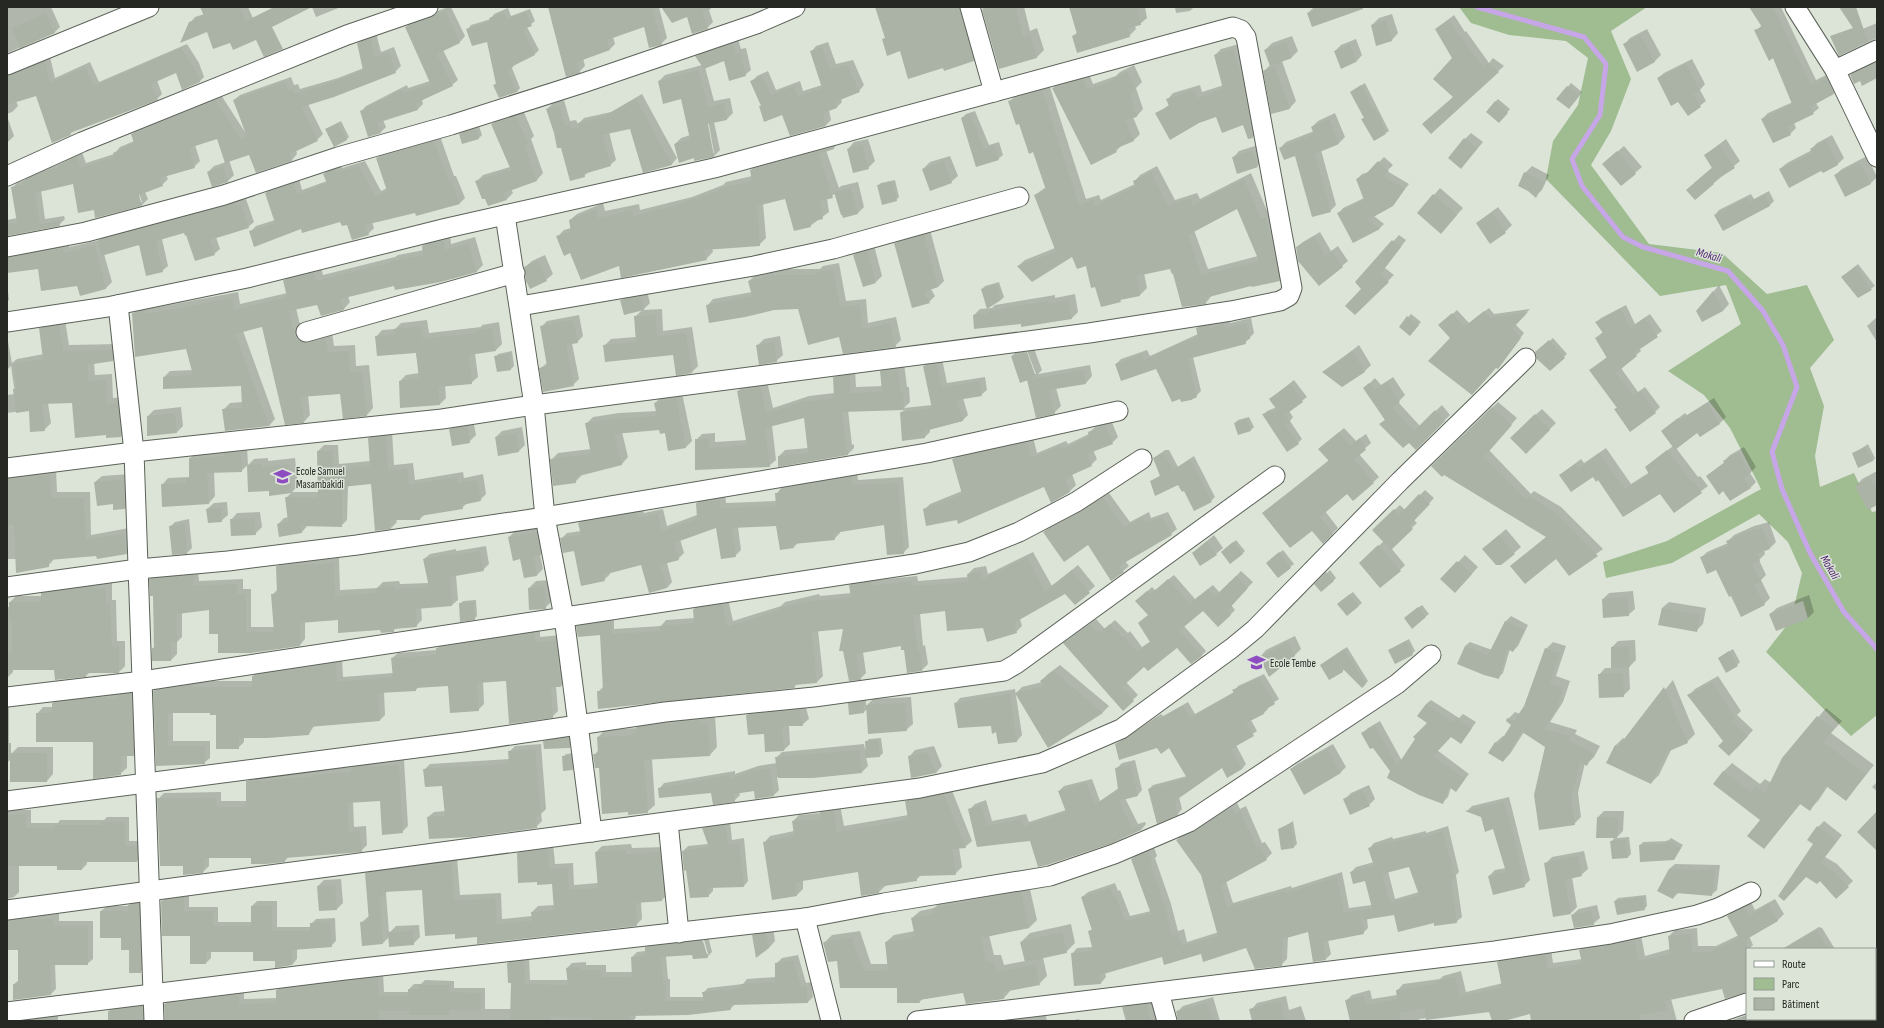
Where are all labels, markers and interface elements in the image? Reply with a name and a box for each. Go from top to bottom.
water label: Mokali [1694,245,1724,266]
place label: Ecole Samuel Masambakidi [296,465,345,491]
school or university icon: Ecole Samuel Masambakidi [273,467,293,487]
water label: Mokali [1817,552,1843,583]
school or university icon: Ecole Tembe [1247,653,1267,673]
place label: Ecole Tembe [1270,657,1316,670]
legend [1746,948,1876,1020]
text: Route [1782,957,1806,972]
text: Parc [1782,977,1800,992]
text: Bâtiment [1782,997,1820,1012]

